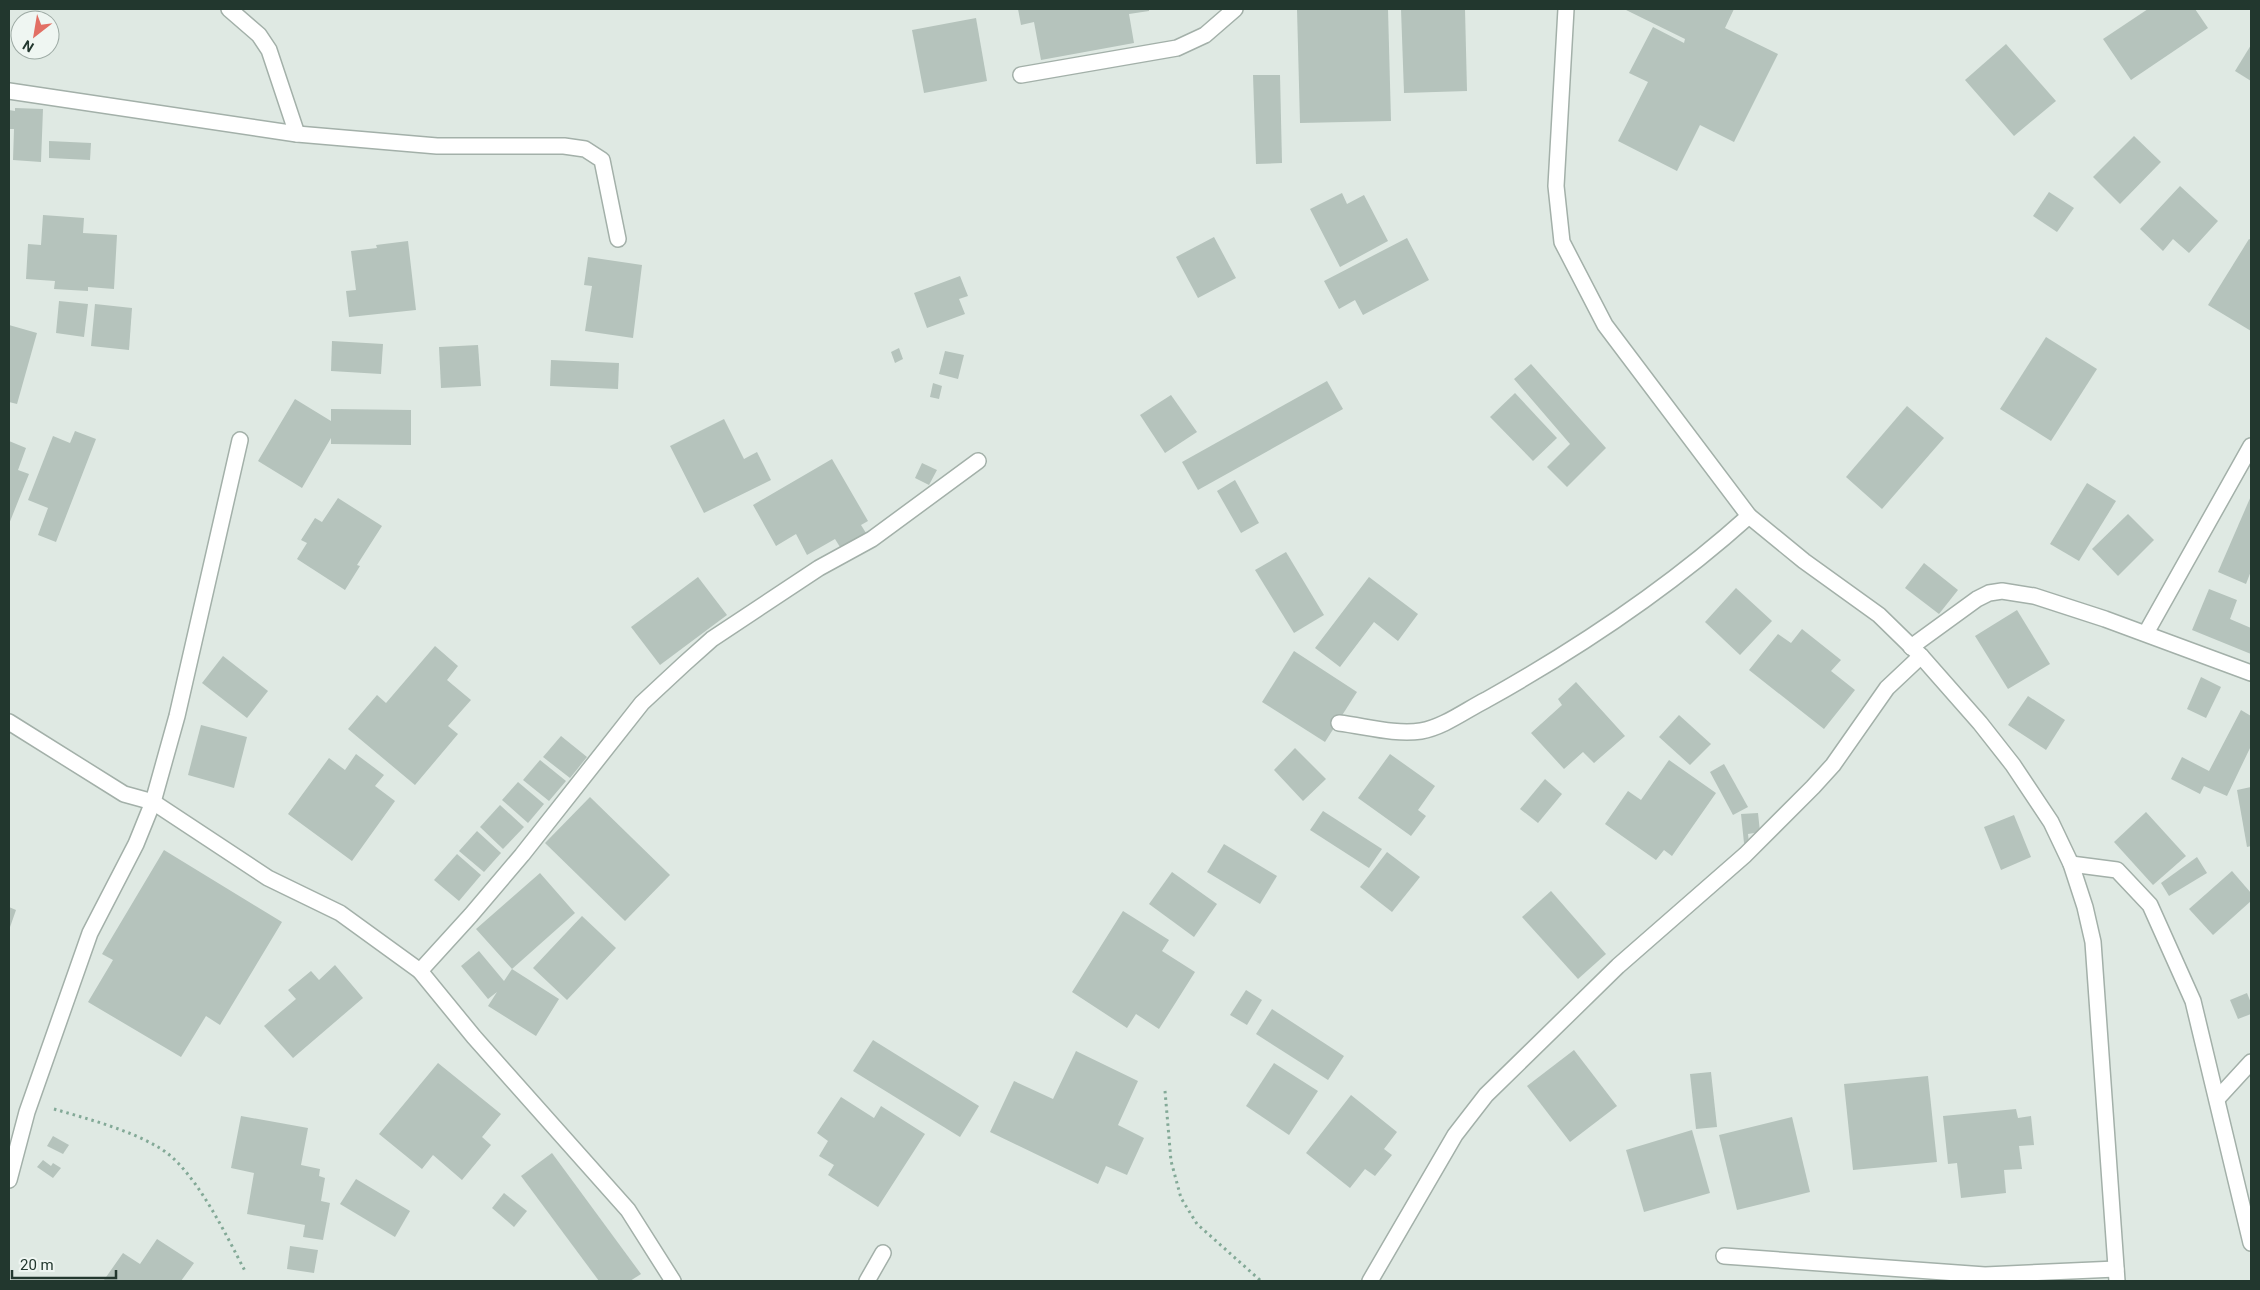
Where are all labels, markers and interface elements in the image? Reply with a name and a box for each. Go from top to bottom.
north arrow [10,10,60,60]
text: N [20,37,37,56]
scale bar [12,1248,116,1280]
text: 20 m [20,1256,54,1274]

